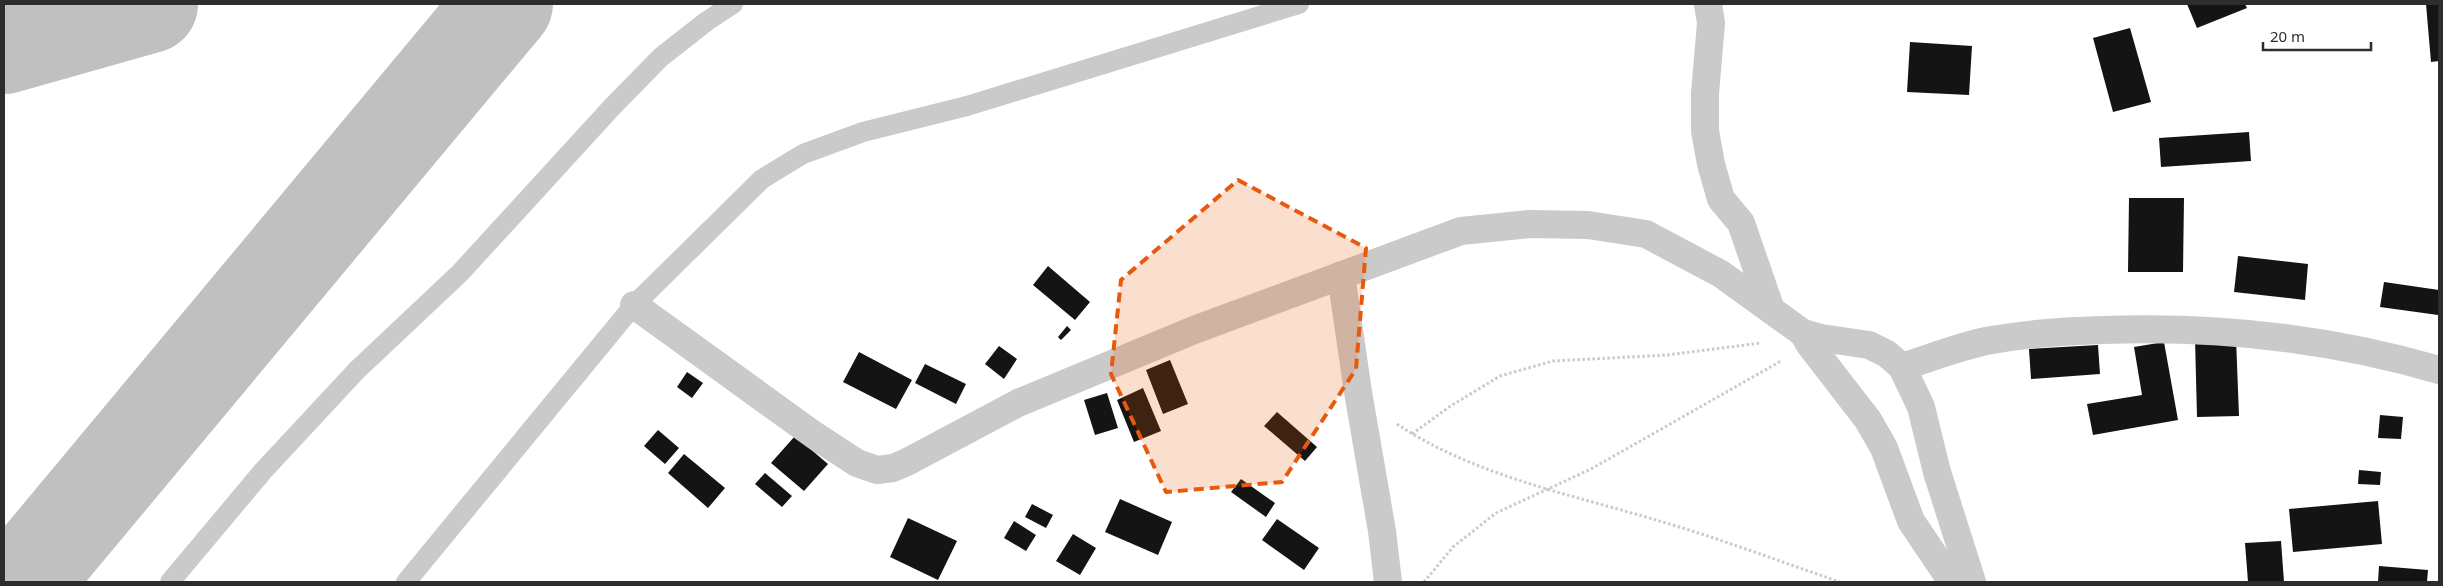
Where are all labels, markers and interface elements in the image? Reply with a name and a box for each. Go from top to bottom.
scale bar [2263,20,2370,52]
text: 20 m [2270,26,2305,46]

